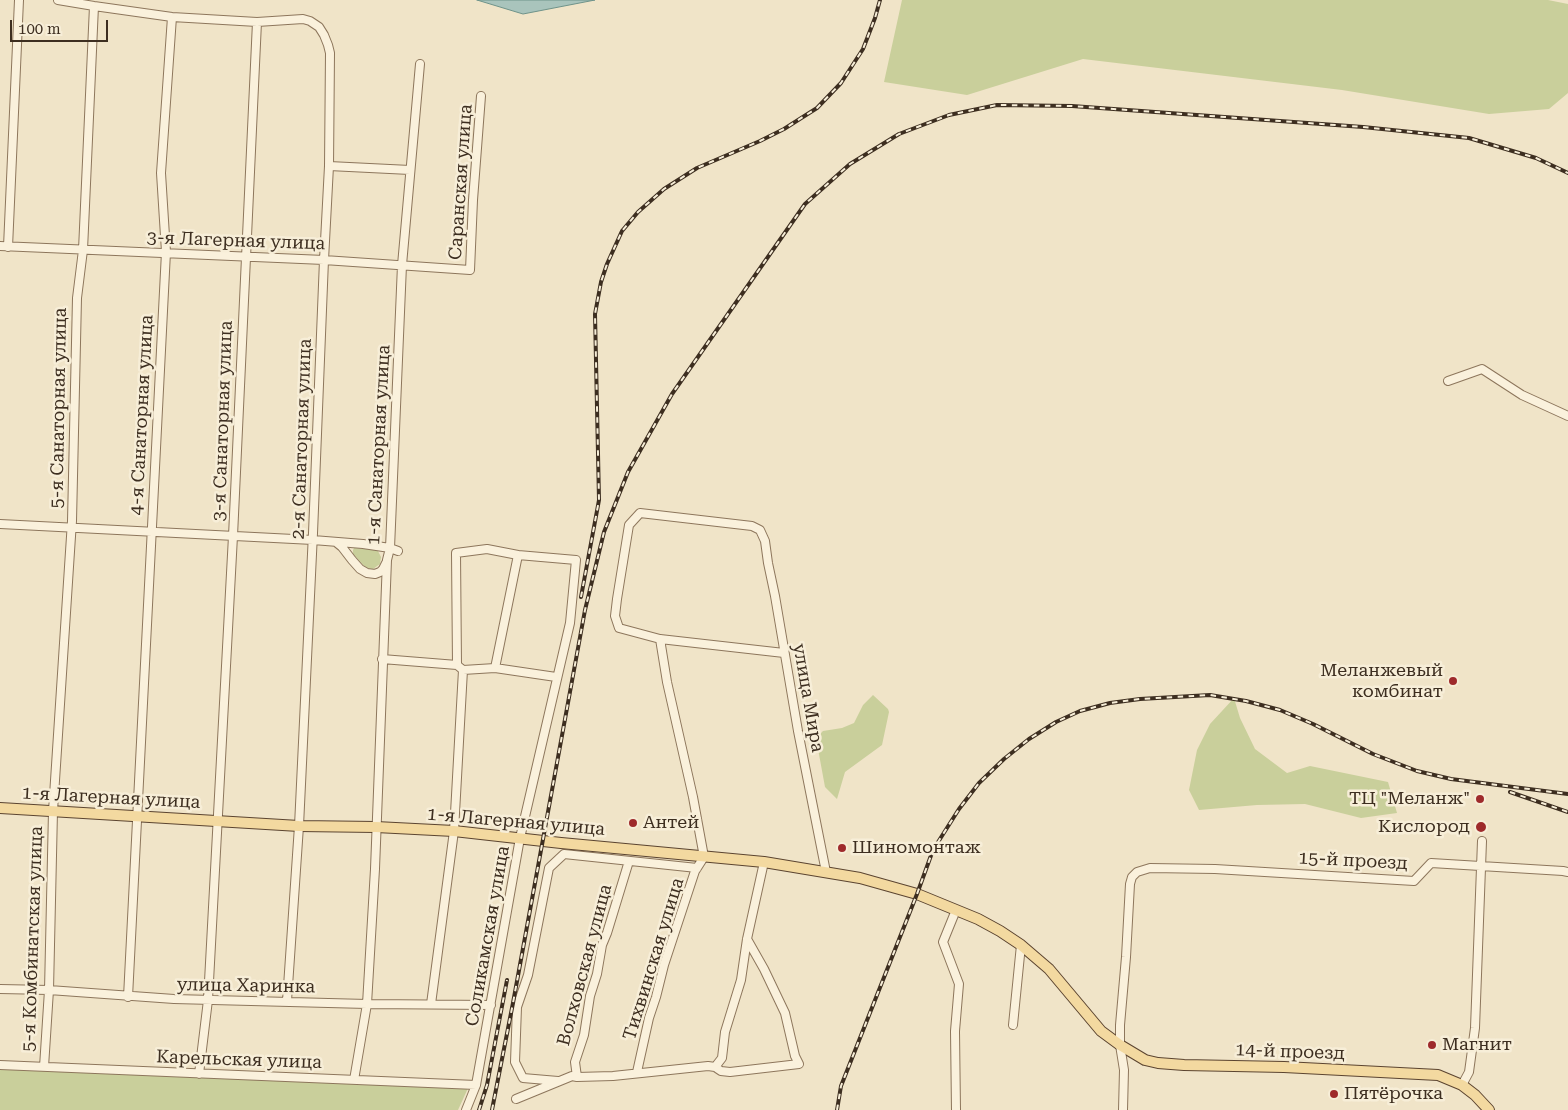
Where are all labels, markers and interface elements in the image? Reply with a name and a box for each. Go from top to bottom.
scale bar [12,10,110,42]
text: 100 m [18,20,61,38]
street label: Саранская улица [445,103,477,261]
street label: 3-я Лагерная улица [146,227,326,255]
street label: 5-я Санаторная улица [46,307,72,509]
street label: 4-я Санаторная улица [126,314,158,516]
street label: 3-я Санаторная улица [209,320,237,522]
street label: 2-я Санаторная улица [288,338,316,540]
street label: 1-я Санаторная улица [363,344,395,546]
street label: улица Мира [788,642,828,754]
place label: Меланжевый комбинат [1320,660,1443,702]
marker: Меланжевый комбинат [1447,675,1459,687]
street label: 1-я Лагерная улица [21,783,201,813]
place label: ТЦ "Меланж" [1349,788,1470,810]
marker: ТЦ "Меланж" [1474,793,1486,805]
street label: 1-я Лагерная улица [426,803,606,841]
place label: Антей [643,812,699,834]
place label: Кислород [1378,816,1470,838]
marker: Антей [627,817,639,829]
marker: Кислород [1474,820,1488,834]
street label: 5-я Комбинатская улица [18,826,48,1052]
place label: Шиномонтаж [852,837,981,859]
marker: Шиномонтаж [836,842,848,854]
street label: Соликамская улица [461,844,515,1028]
street label: 15-й проезд [1298,847,1408,875]
street label: Тихвинская улица [619,875,689,1043]
street label: Волховская улица [553,882,617,1048]
street label: улица Харинка [177,974,315,998]
place label: Магнит [1442,1034,1512,1056]
street label: 14-й проезд [1235,1039,1345,1065]
marker: Магнит [1426,1039,1438,1051]
street label: Карельская улица [156,1046,322,1074]
place label: Пятёрочка [1344,1083,1443,1105]
marker: Пятёрочка [1328,1088,1340,1100]

